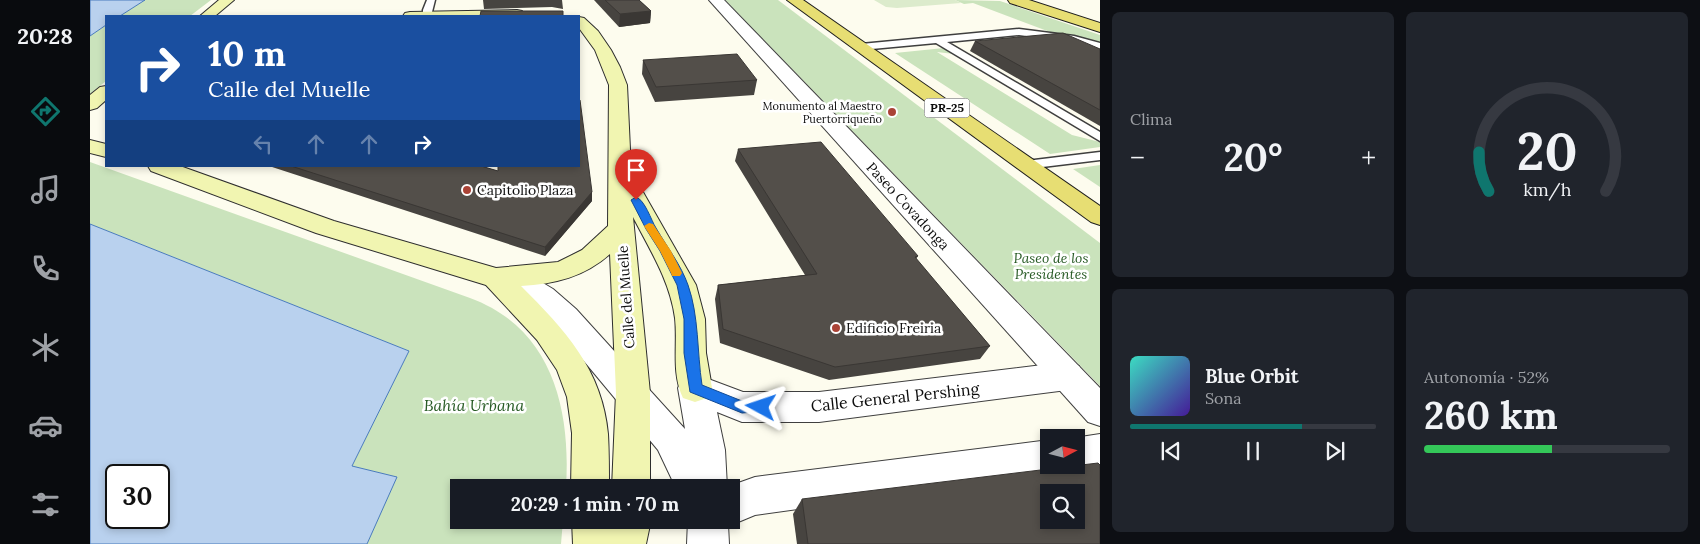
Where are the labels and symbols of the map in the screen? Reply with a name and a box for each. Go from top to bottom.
place label: Monumento al Maestro Puertorriqueño [763,99,882,126]
road number: PR-25 [924,99,970,118]
marker: Monumento al Maestro Puertorriqueño [886,106,898,118]
pin [615,149,657,200]
street label: Paseo Covadonga [863,158,953,254]
place label: Capitolio Plaza [477,181,574,199]
marker: Capitolio Plaza [461,184,473,196]
street label: Calle del Muelle [613,244,639,349]
park label: Paseo de los Presidentes [1014,249,1088,283]
place label: Edificio Freiria [846,319,941,337]
marker: Edificio Freiria [830,322,842,334]
street label: Calle General Pershing [810,378,981,416]
position arrow [734,380,786,432]
park label: Bahía Urbana [424,395,525,415]
north arrow [1040,429,1085,474]
speed limit sign: 30 [105,464,170,529]

